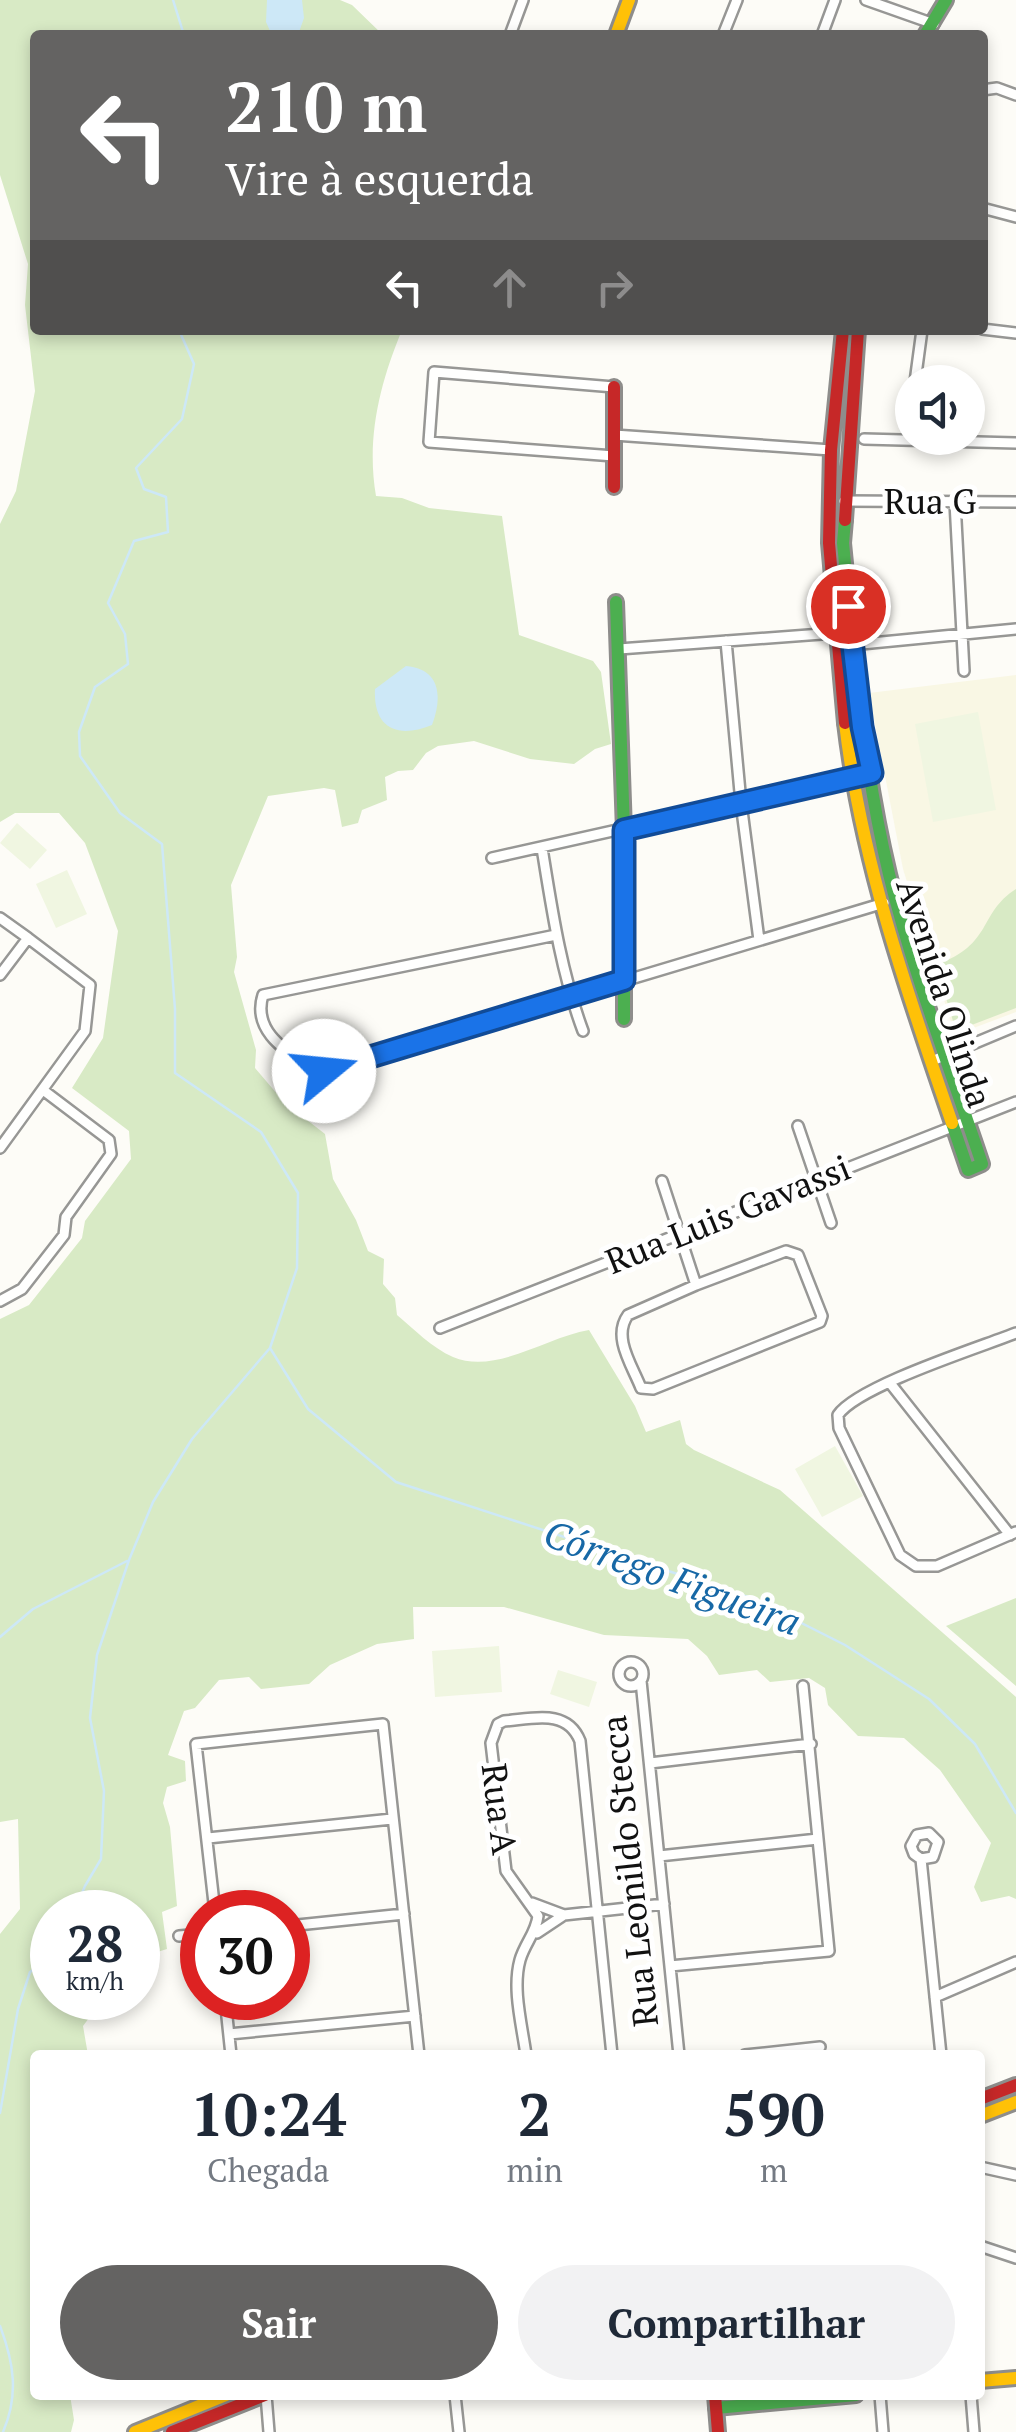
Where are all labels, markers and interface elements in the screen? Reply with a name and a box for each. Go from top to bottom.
text: 210 m [225,59,427,152]
icon: left [60,70,190,200]
text: Vire à esquerda [225,148,534,208]
icon: left [377,260,432,315]
icon: ahead [482,260,537,315]
icon: right [587,260,642,315]
map controls [895,365,985,455]
button: sound [895,365,985,455]
street label: Rua G [884,478,976,524]
pin [806,564,891,649]
icon: arrive [821,579,876,634]
street label: Avenida Olinda [886,872,1004,1113]
position arrow [272,1019,376,1123]
street label: Rua Luis Gavassi [598,1144,857,1284]
water label: Córrego Figueira [537,1508,807,1647]
street label: Rua Leonildo Stecca [590,1713,668,2029]
street label: Rua A [472,1761,528,1857]
speed limit sign: 30 [180,1890,310,2020]
text: 28 [67,1910,123,1976]
text: km/h [66,1964,124,1997]
text: 10:24 [190,2074,346,2153]
text: 2 [518,2074,552,2153]
text: 590 [723,2074,825,2153]
text: Chegada [207,2149,330,2191]
text: min [507,2149,563,2191]
text: m [760,2149,788,2191]
button: Sair [60,2265,498,2380]
button: Compartilhar [518,2265,955,2380]

